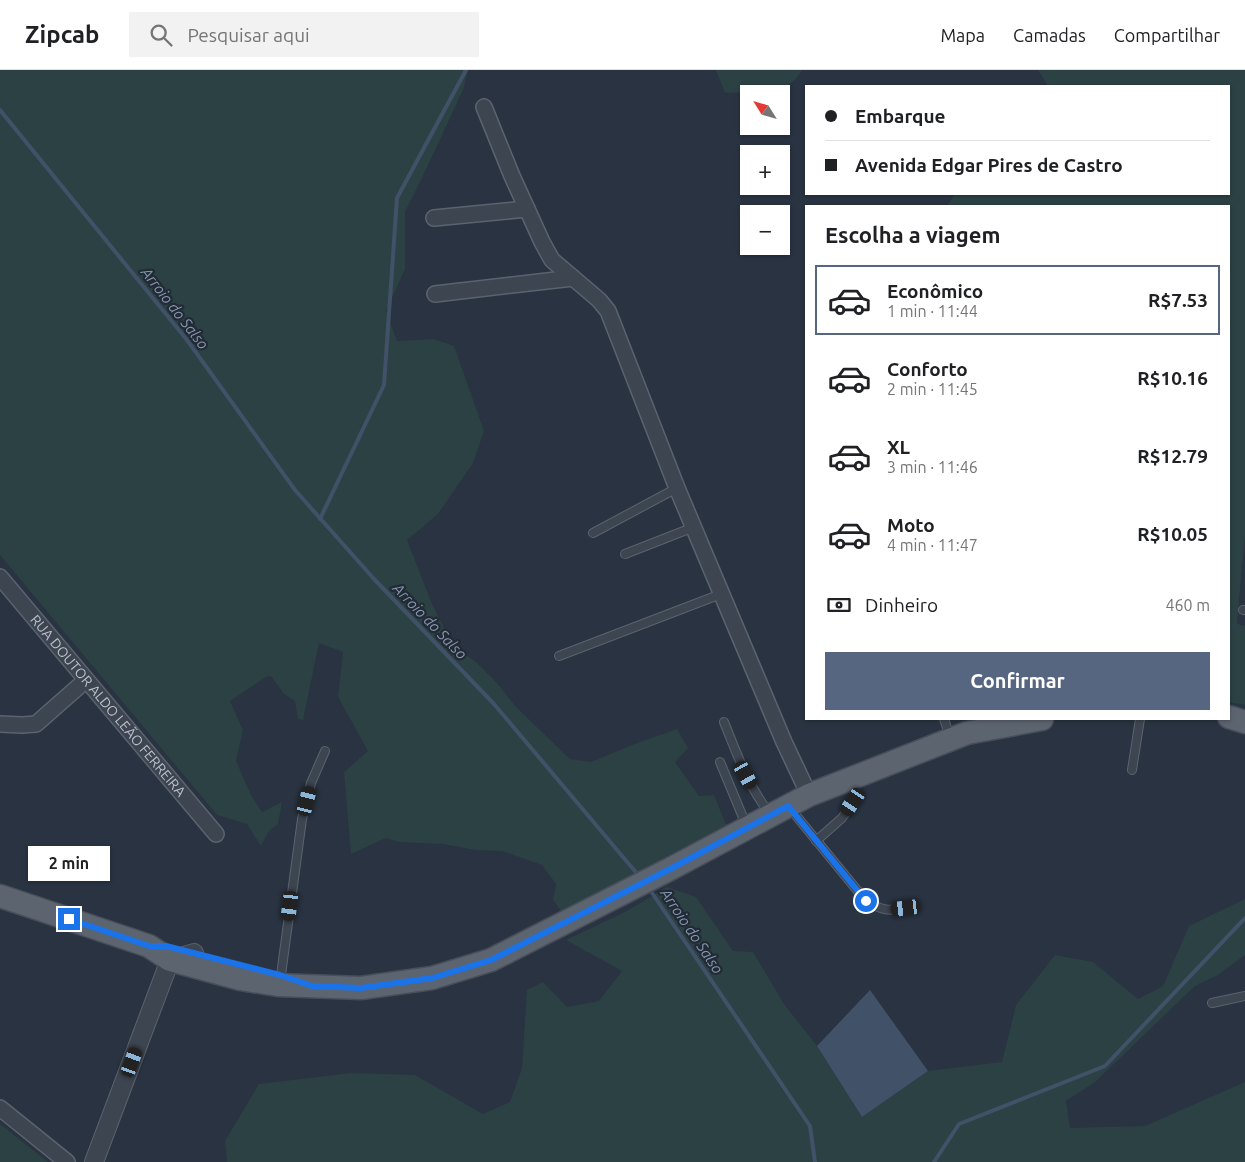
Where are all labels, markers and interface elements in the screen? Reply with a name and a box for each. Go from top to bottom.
search box [129,12,479,57]
text: Zipcab [25,21,99,48]
icon: search [147,21,175,49]
text: Pesquisar aqui [187,24,310,46]
text: Mapa [940,25,985,45]
text: Camadas [1013,25,1086,45]
text: Compartilhar [1114,25,1220,45]
north arrow [740,85,790,135]
map controls [740,85,790,255]
text: Embarque [855,105,945,127]
button: + [740,145,790,195]
text: Avenida Edgar Pires de Castro [855,154,1123,176]
button: − [740,205,790,255]
text: Escolha a viagem [825,222,1000,247]
water label: Arroio do Salso [137,263,212,352]
icon: car [827,278,872,323]
text: Econômico [887,280,983,302]
text: R$7.53 [1148,289,1208,311]
text: 1 min · 11:44 [887,302,978,320]
icon: car [827,356,872,401]
text: Conforto [887,358,968,380]
text: R$10.16 [1137,367,1208,389]
text: 2 min · 11:45 [887,380,978,398]
icon: car [827,434,872,479]
text: XL [887,436,910,458]
text: R$12.79 [1137,445,1208,467]
text: 3 min · 11:46 [887,458,978,476]
icon: car [827,512,872,557]
text: Moto [887,514,935,536]
text: R$10.05 [1137,523,1208,545]
text: 4 min · 11:47 [887,536,978,554]
water label: Arroio do Salso [389,579,470,662]
icon: cash [825,591,853,619]
text: Dinheiro [865,594,938,616]
text: 460 m [1165,596,1210,614]
street label: RUA DOUTOR ALDO LEÃO FERREIRA [27,612,189,800]
button: Confirmar [825,652,1210,710]
car [732,758,759,792]
car [296,785,317,817]
car [838,785,867,819]
callout: 2 min [28,846,110,882]
text: 2 min [49,854,89,872]
water label: Arroio do Salso [657,884,727,977]
car [280,890,299,922]
route start [855,890,877,912]
car [890,899,921,917]
route end [58,908,80,930]
car [119,1045,144,1079]

